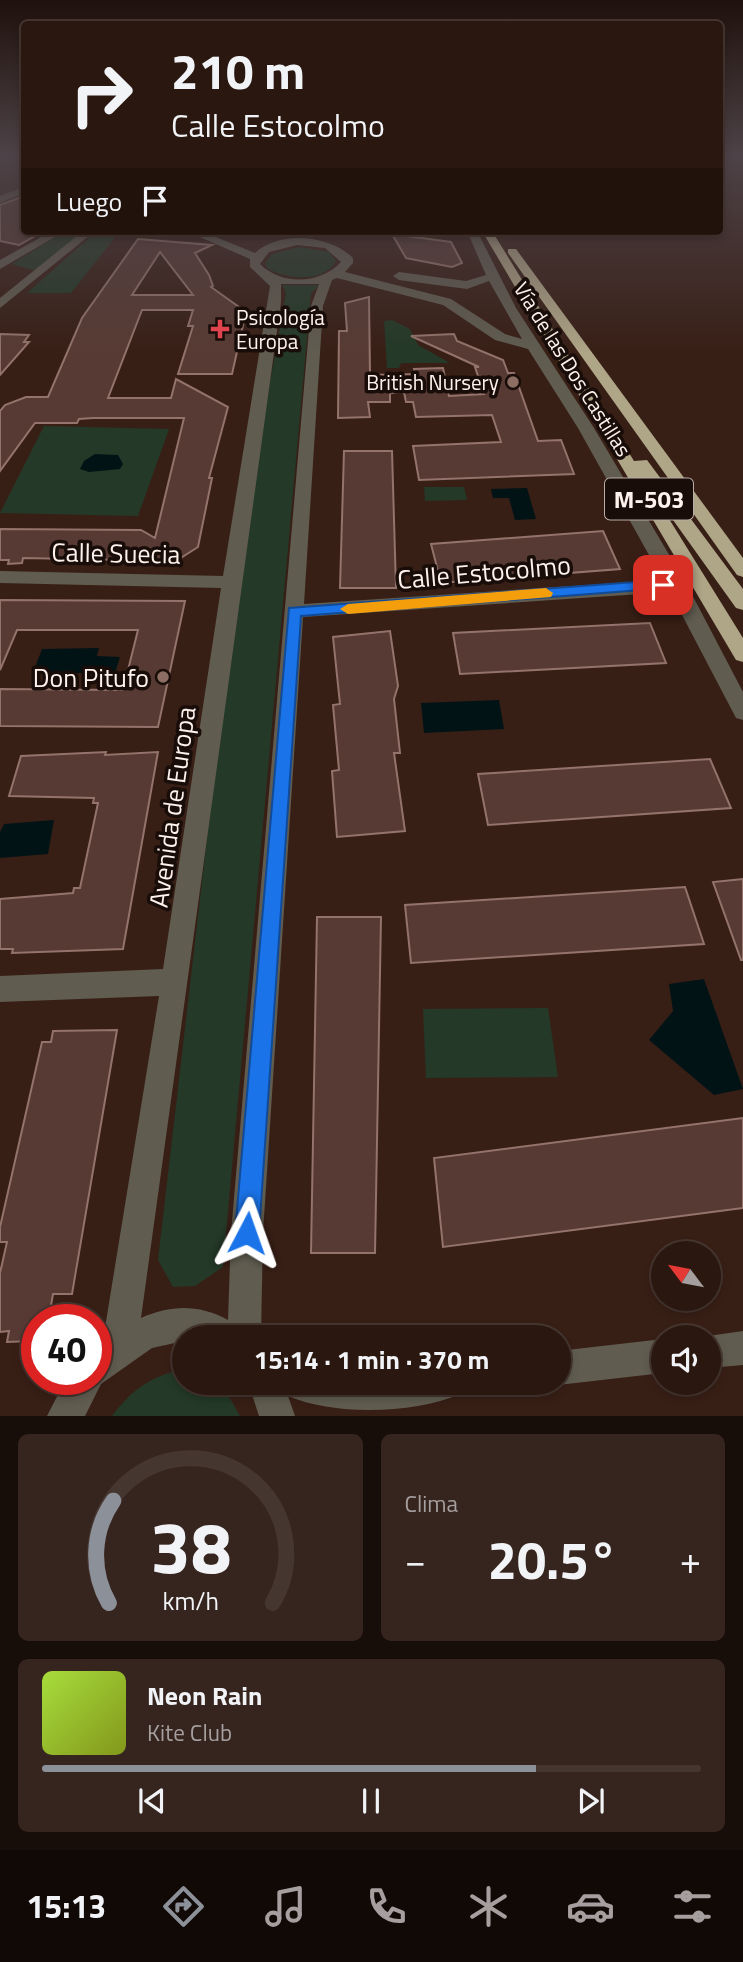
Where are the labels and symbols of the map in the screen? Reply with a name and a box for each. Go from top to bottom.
street label: Vía de las Dos Castillas [506,275,640,463]
place label: Psicología Europa [236,301,325,357]
marker: Psicología Europa [210,319,230,339]
place label: British Nursery [366,366,499,398]
marker: British Nursery [505,374,521,390]
road number: M-503 [605,478,693,520]
street label: Calle Suecia [51,532,181,574]
street label: Calle Estocolmo [396,545,572,599]
pin [633,555,693,615]
place label: Don Pitufo [33,658,149,697]
marker: Don Pitufo [155,669,171,685]
street label: Avenida de Europa [139,704,205,910]
position arrow [210,1196,284,1270]
north arrow [651,1241,721,1311]
speed limit sign: 40 [21,1304,112,1395]

